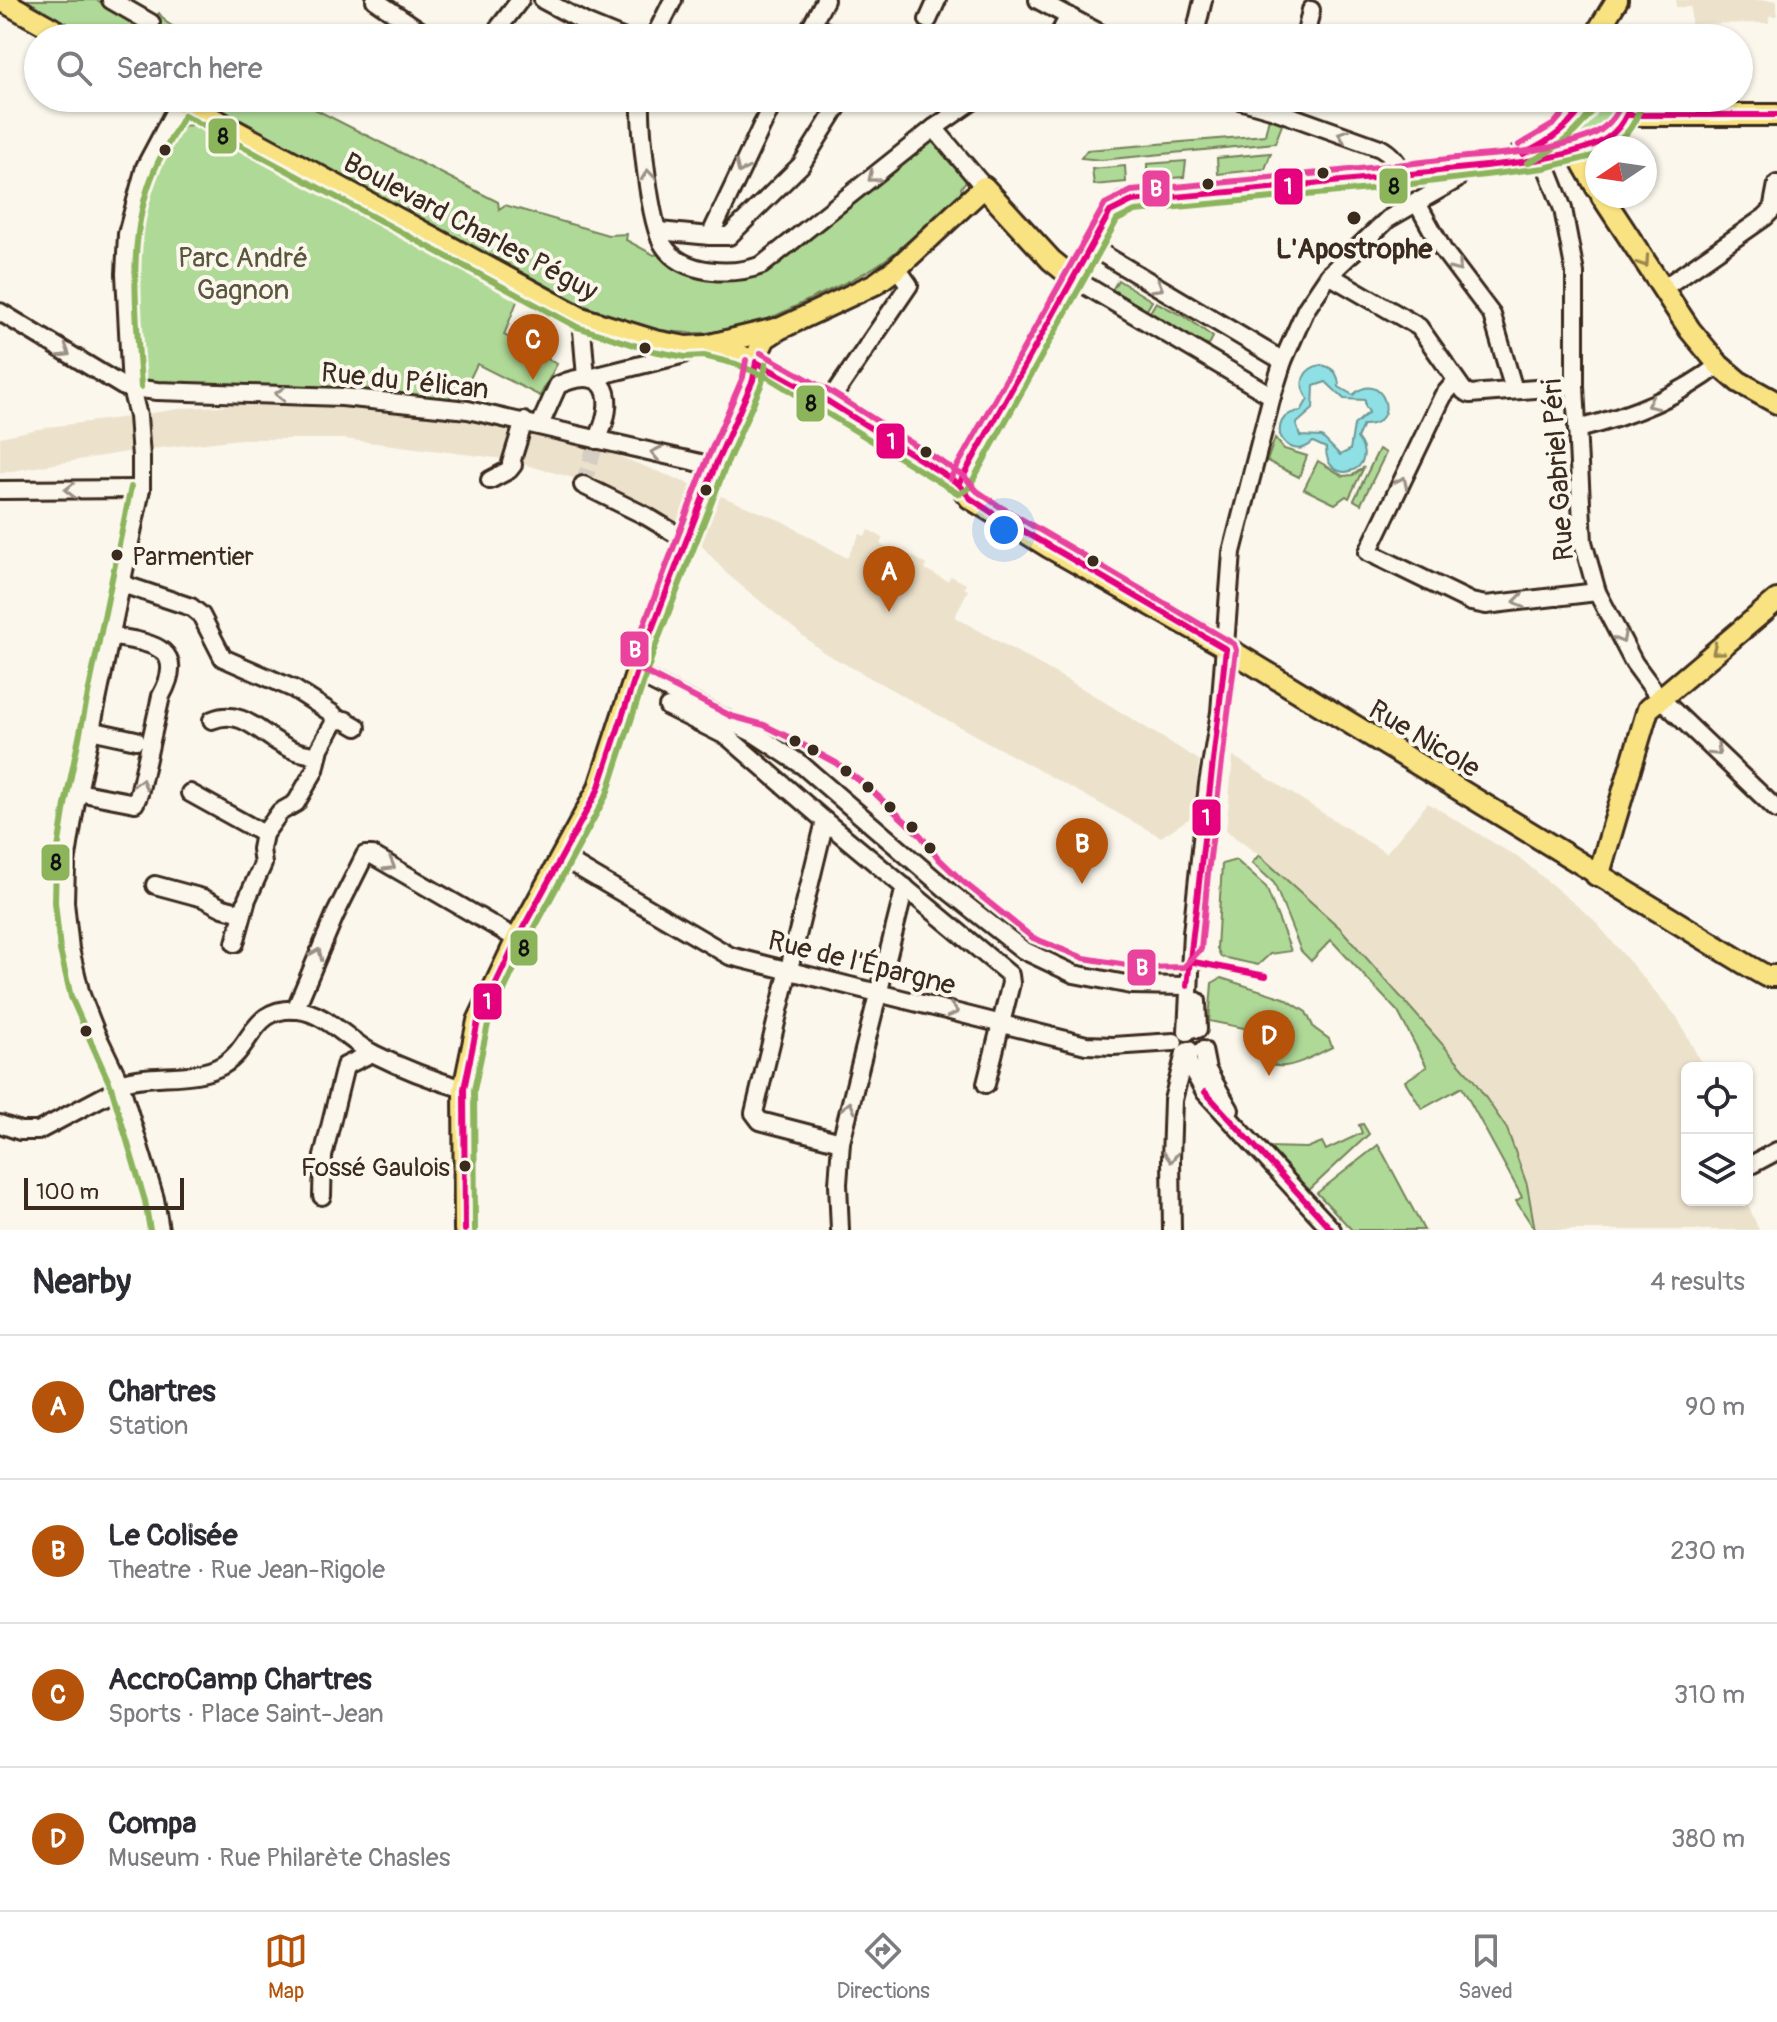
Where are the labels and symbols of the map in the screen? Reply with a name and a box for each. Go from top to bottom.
line badge: 8 [207,117,238,155]
text: 8 [217,123,229,151]
one-way arrow [1337,128,1351,144]
north arrow [1585,136,1657,208]
unlabelled marker [157,142,173,158]
street label: Boulevard Charles Péguy [337,145,604,309]
one-way arrow [735,160,751,174]
unlabelled marker [1315,165,1331,181]
one-way arrow [867,167,882,181]
line badge: 1 [1273,167,1304,206]
line badge: 8 [1378,167,1409,205]
one-way arrow [640,168,657,181]
line badge: B [1141,169,1171,208]
text: 1 [1284,173,1292,201]
text: 8 [1388,173,1400,201]
text: B [1150,175,1162,203]
unlabelled marker [1200,176,1216,192]
marker: L'Apostrophe [1345,209,1363,227]
place label: L'Apostrophe [1276,232,1433,267]
park label: Parc André Gagnon [178,241,308,308]
one-way arrow [1634,253,1649,267]
one-way arrow [1447,258,1461,273]
one-way arrow [1149,277,1164,292]
pin: C [507,314,559,380]
unlabelled marker [637,340,653,356]
one-way arrow [56,342,71,357]
street label: Rue du Pélican [319,355,490,408]
street label: Rue Gabriel Péri [1535,378,1582,562]
line badge: 8 [795,384,826,423]
one-way arrow [273,385,286,402]
text: 8 [805,390,817,418]
one-way arrow [1645,394,1660,410]
line badge: 1 [875,422,906,460]
text: 1 [887,428,895,456]
unlabelled marker [918,444,934,460]
one-way arrow [650,445,664,462]
one-way arrow [1392,476,1407,491]
one-way arrow [63,481,76,499]
unlabelled marker [698,482,714,498]
your location [984,510,1024,550]
place label: Parmentier [132,541,254,573]
pin: A [863,546,915,612]
marker: Parmentier [109,547,125,563]
unlabelled marker [1085,553,1101,569]
one-way arrow [1512,593,1525,610]
line badge: B [619,630,650,668]
one-way arrow [1612,630,1627,645]
text: B [629,636,641,664]
one-way arrow [1712,640,1727,655]
street label: Rue Nicole [1362,692,1486,786]
unlabelled marker [787,733,803,749]
unlabelled marker [805,742,821,758]
one-way arrow [1707,742,1721,757]
unlabelled marker [838,763,854,779]
one-way arrow [132,778,149,792]
unlabelled marker [860,779,876,795]
line badge: 1 [1191,798,1222,837]
unlabelled marker [882,799,898,815]
text: 1 [1202,804,1210,832]
pin: B [1056,818,1108,884]
unlabelled marker [904,819,920,835]
unlabelled marker [922,840,938,856]
line badge: 8 [40,843,71,882]
text: 8 [50,849,62,877]
one-way arrow [381,855,396,871]
street label: Rue de l'Épargne [764,923,959,1004]
line badge: 8 [509,929,539,967]
text: 8 [518,935,530,963]
one-way arrow [308,948,324,962]
line badge: B [1126,948,1157,987]
text: B [1136,954,1148,982]
line badge: 1 [472,982,503,1021]
text: 1 [483,988,491,1016]
one-way arrow [945,1001,959,1018]
pin: D [1243,1010,1295,1076]
unlabelled marker [78,1023,94,1039]
one-way arrow [840,1101,857,1115]
one-way arrow [1162,1151,1180,1164]
place label: Fossé Gaulois [301,1152,450,1184]
marker: Fossé Gaulois [457,1158,473,1174]
scale bar [24,1174,184,1210]

